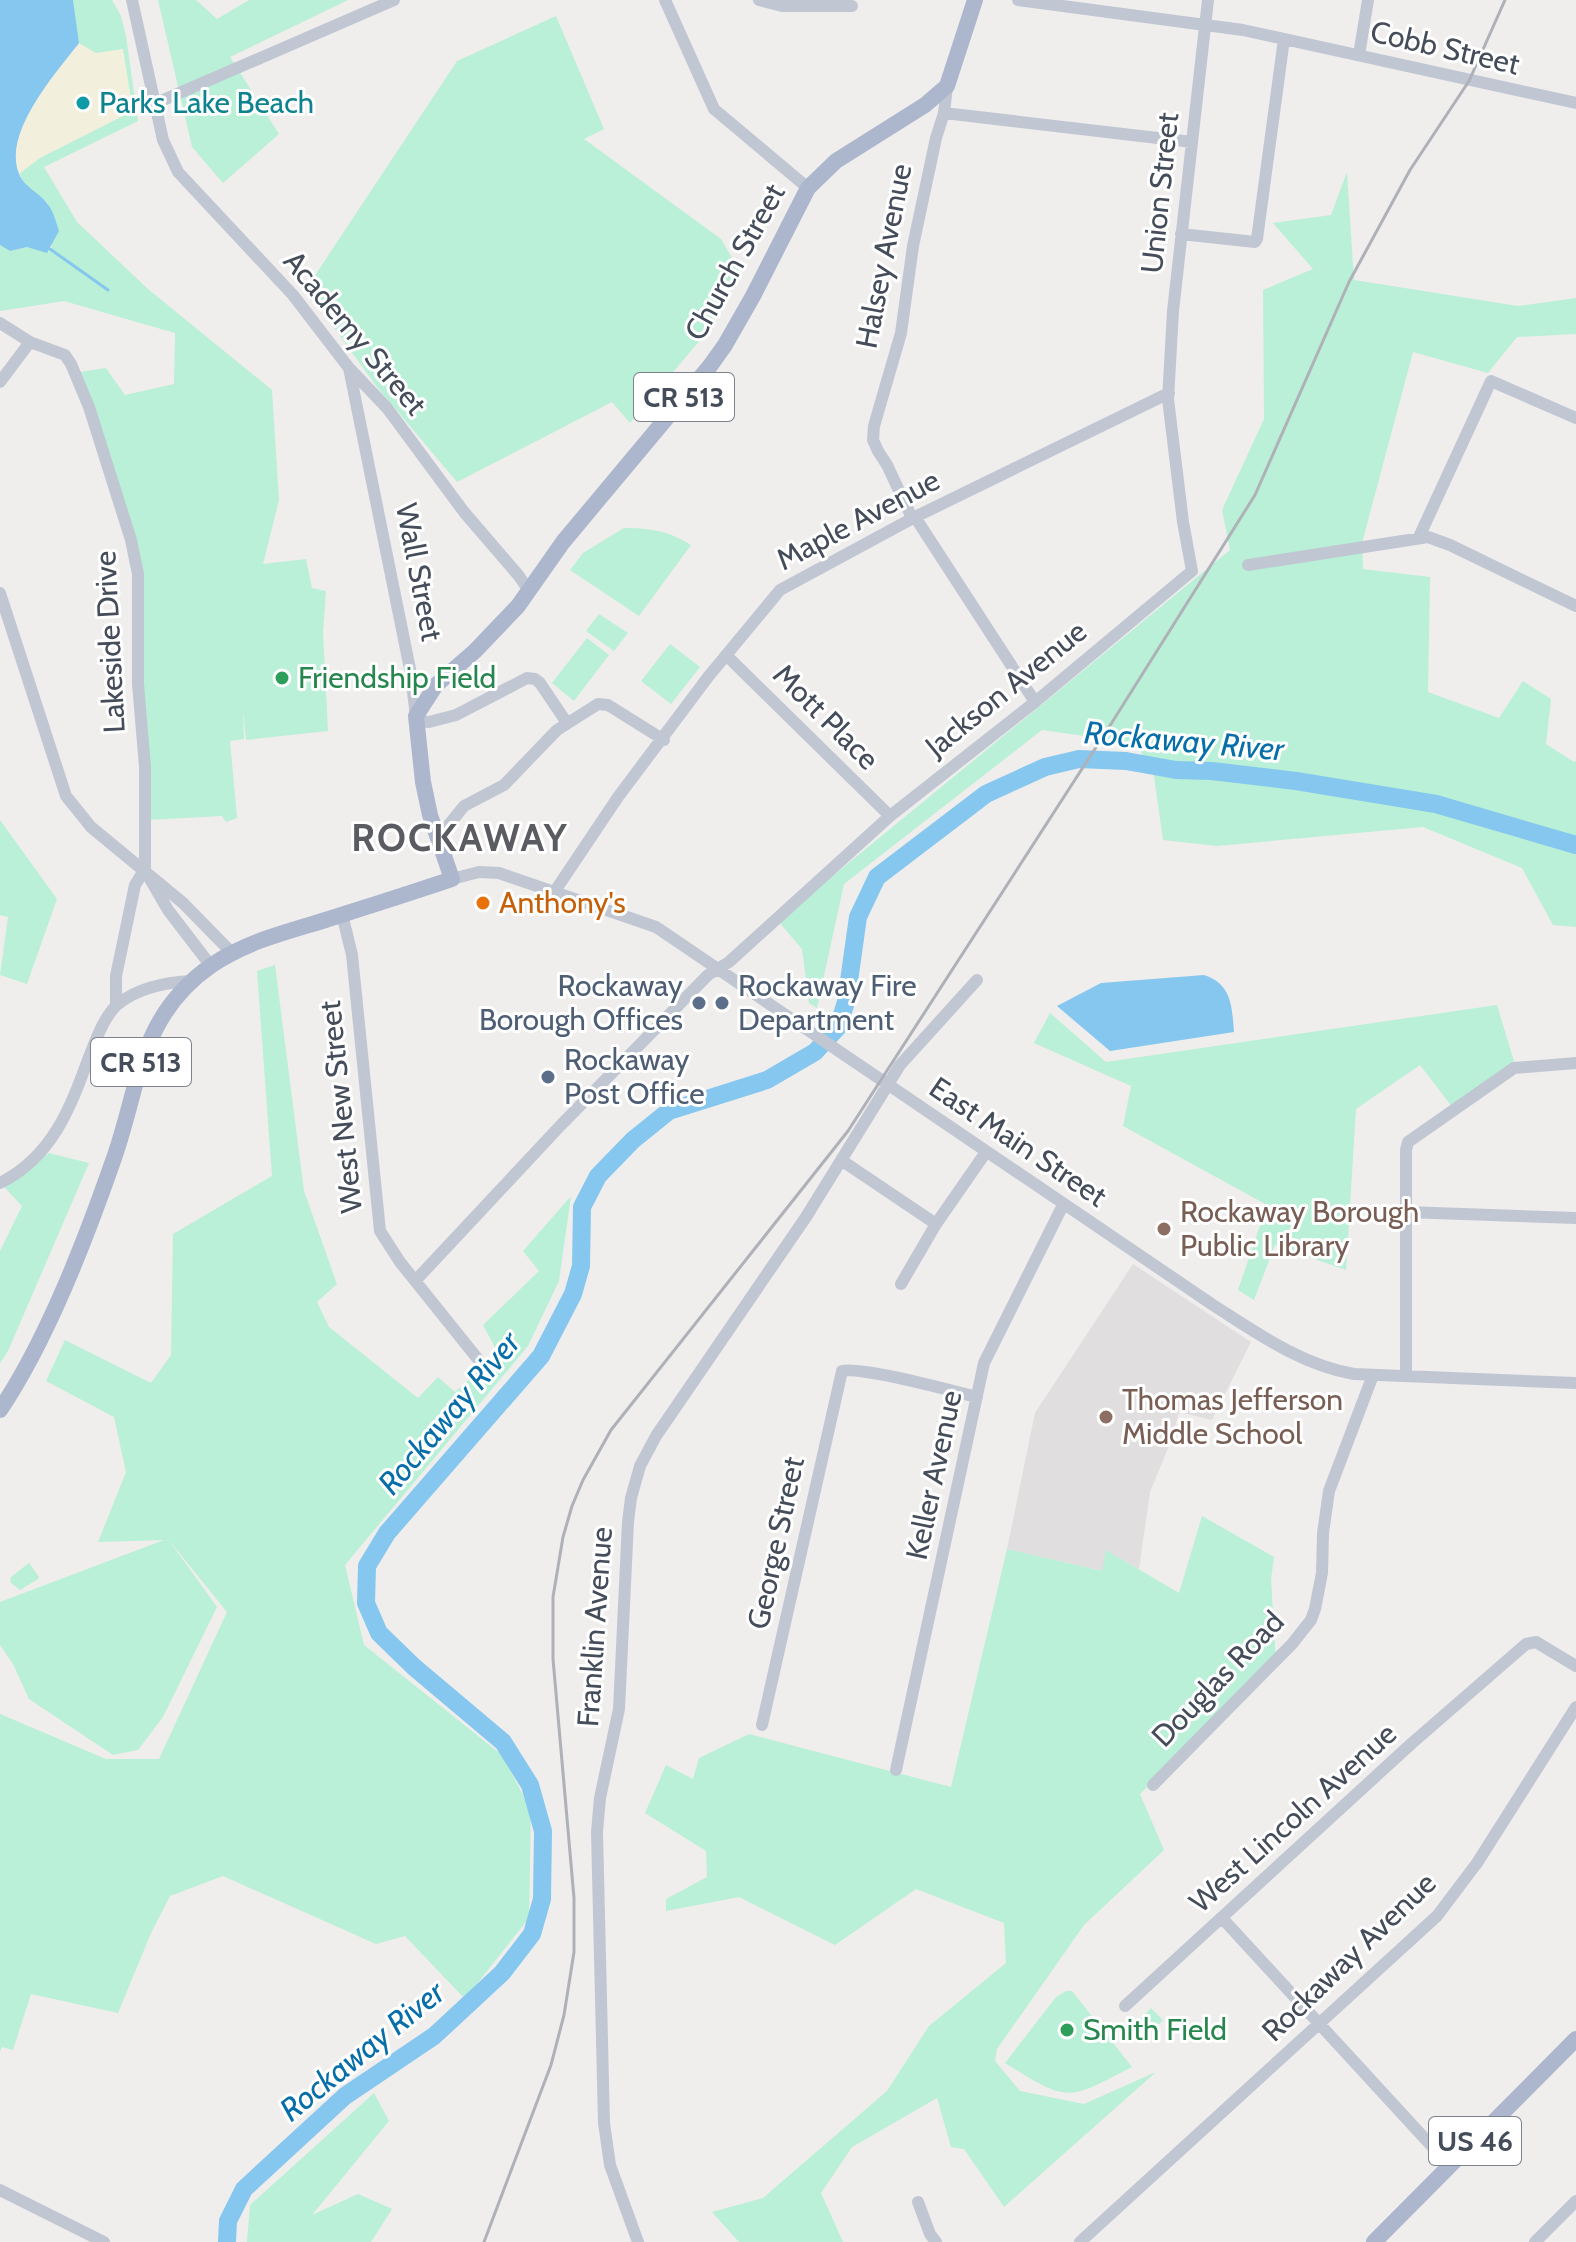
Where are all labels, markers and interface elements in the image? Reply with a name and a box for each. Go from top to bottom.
street label: Cobb Street [1367,12,1523,83]
place label: Parks Lake Beach [99,84,314,121]
marker: Parks Lake Beach [74,94,92,112]
street label: Union Street [1133,111,1186,275]
street label: Halsey Avenue [848,161,920,351]
street label: Church Street [676,177,793,347]
street label: Academy Street [276,243,435,422]
road number: CR 513 [634,373,734,421]
street label: Maple Avenue [770,461,946,578]
street label: Wall Street [388,500,451,644]
street label: Lakeside Drive [86,550,133,734]
street label: Jackson Avenue [917,612,1094,765]
street label: Mott Place [766,656,887,777]
place label: Friendship Field [298,659,496,696]
marker: Friendship Field [273,669,291,687]
water label: Rockaway River [1082,712,1287,769]
district label: ROCKAWAY [351,814,569,861]
place label: Anthony's [499,884,626,921]
marker: Anthony's [474,894,492,912]
place label: Rockaway Borough Offices [479,967,683,1038]
place label: Rockaway Fire Department [738,967,917,1038]
marker: Rockaway Borough Offices [690,994,708,1012]
marker: Rockaway Fire Department [713,994,731,1012]
street label: West New Street [311,999,370,1215]
road number: CR 513 [91,1038,191,1086]
place label: Rockaway Post Office [564,1041,705,1112]
marker: Rockaway Post Office [539,1068,557,1086]
street label: East Main Street [923,1069,1114,1214]
place label: Rockaway Borough Public Library [1180,1193,1419,1264]
marker: Rockaway Borough Public Library [1155,1220,1173,1238]
water label: Rockaway River [369,1322,529,1502]
place label: Thomas Jefferson Middle School [1122,1381,1343,1452]
street label: Keller Avenue [898,1387,969,1563]
marker: Thomas Jefferson Middle School [1097,1408,1115,1426]
street label: George Street [739,1453,812,1632]
street label: Franklin Avenue [569,1526,620,1728]
street label: Douglas Road [1144,1603,1292,1754]
street label: West Lincoln Avenue [1182,1715,1404,1920]
street label: Rockaway Avenue [1254,1864,1443,2049]
water label: Rockaway River [272,1972,453,2129]
place label: Smith Field [1083,2011,1227,2048]
marker: Smith Field [1058,2021,1076,2039]
road number: US 46 [1429,2117,1521,2165]

